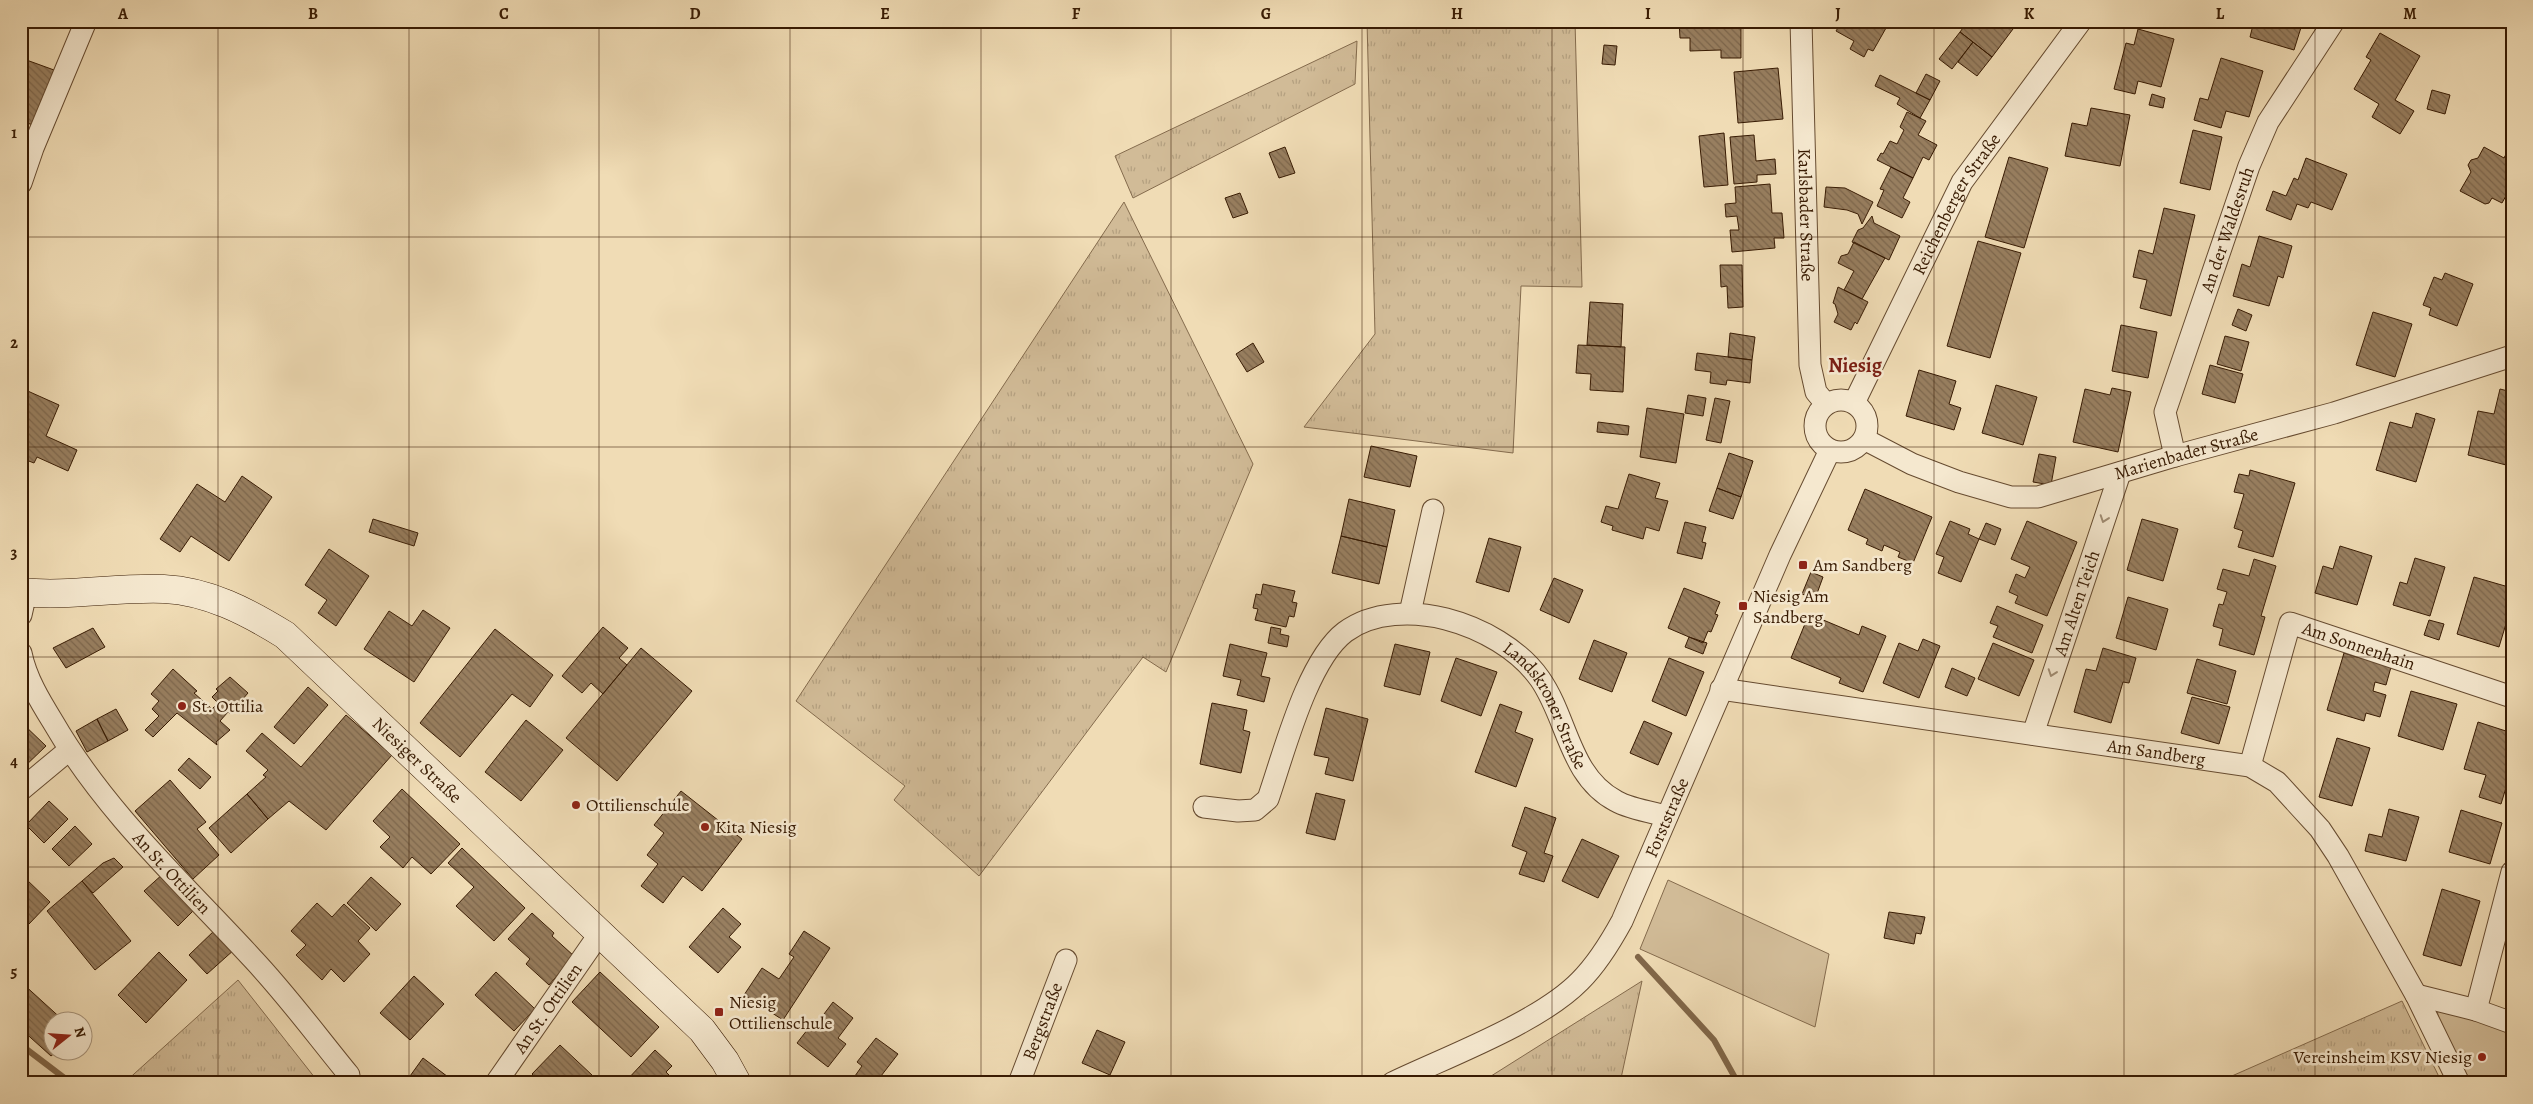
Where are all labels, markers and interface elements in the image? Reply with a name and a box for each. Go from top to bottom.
text: A [117,3,129,25]
text: B [308,3,318,25]
text: C [499,3,509,25]
text: D [689,3,701,25]
text: E [880,3,890,25]
text: F [1072,3,1081,25]
text: G [1261,3,1271,25]
text: H [1451,3,1463,25]
text: I [1645,3,1651,25]
text: J [1835,3,1841,25]
text: K [2024,3,2035,25]
text: L [2216,3,2225,25]
text: M [2403,3,2417,25]
text: 1 [11,122,17,144]
street label: Reichenberger Straße [1906,128,2006,279]
street label: Karlsbader Straße [1792,148,1820,282]
street label: An der Waldesruh [2194,163,2260,296]
text: 2 [10,332,18,354]
district label: Niesig [1828,352,1883,379]
street label: Marienbader Straße [2111,422,2261,486]
one-way arrow [2100,514,2110,523]
text: 3 [11,542,18,564]
street label: Am Alten Teich [2048,547,2106,660]
place label: Am Sandberg [1812,553,1912,577]
marker: Am Sandberg [1797,559,1809,571]
place label: Niesig Am Sandberg [1753,584,1829,629]
marker: Niesig Am Sandberg [1737,600,1749,612]
street label: Am Sonnenhain [2298,616,2418,676]
street label: Landskroner Straße [1498,636,1592,774]
one-way arrow [2048,668,2058,677]
place label: St. Ottilia [192,694,264,718]
marker: St. Ottilia [176,700,188,712]
street label: Niesiger Straße [367,712,467,808]
street label: Am Sandberg [2105,733,2207,771]
text: 4 [10,751,18,773]
street label: Forststraße [1639,774,1694,861]
place label: Ottilienschule [586,793,689,817]
marker: Ottilienschule [570,799,582,811]
place label: Kita Niesig [715,815,797,839]
marker: Kita Niesig [699,821,711,833]
street label: An St. Ottilien [127,826,216,919]
street label: An St. Ottilien [508,958,588,1059]
text: 5 [11,961,18,983]
street label: Bergstraße [1017,979,1068,1064]
place label: Niesig Ottilienschule [729,990,832,1035]
marker: Niesig Ottilienschule [713,1006,725,1018]
north arrow [42,1012,92,1062]
text: N [69,1025,91,1040]
place label: Vereinsheim KSV Niesig [2292,1045,2472,1069]
marker: Vereinsheim KSV Niesig [2476,1051,2488,1063]

